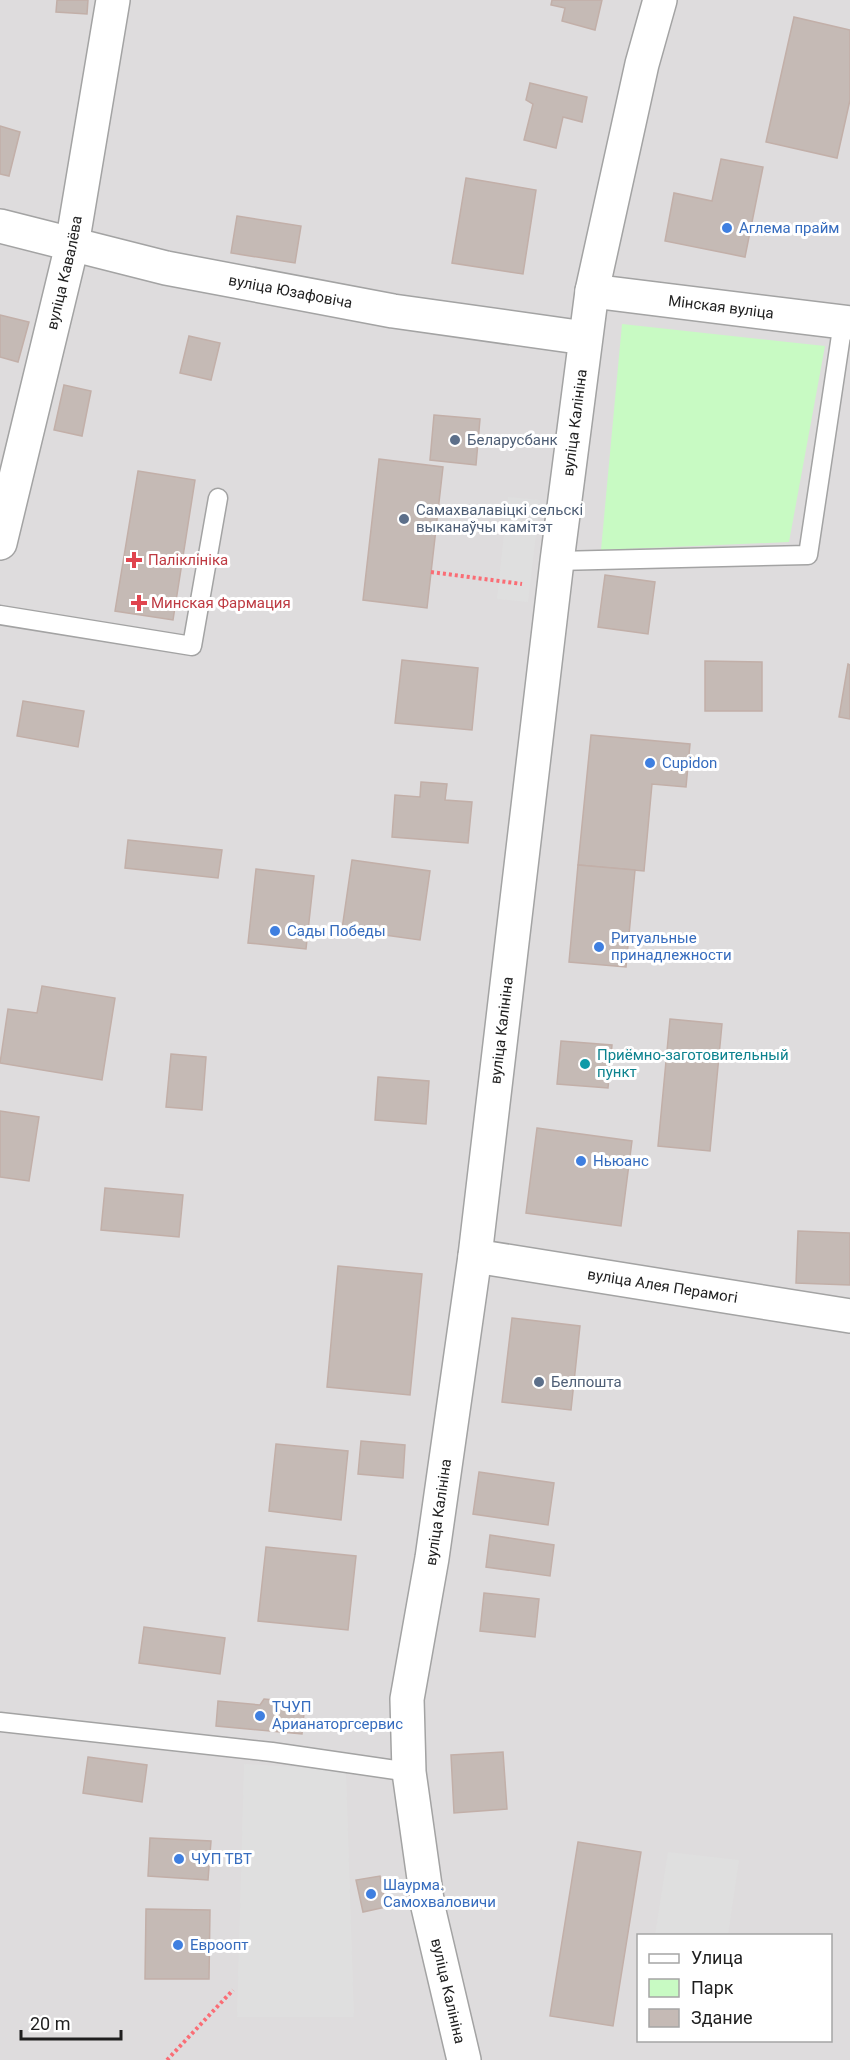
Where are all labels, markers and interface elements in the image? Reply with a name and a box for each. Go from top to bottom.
street label: вуліца Кавалёва [43,214,86,331]
place label: Аглема прайм [739,219,839,237]
marker: Аглема прайм [720,221,734,235]
street label: вуліца Юзафовіча [227,271,354,312]
street label: Мінская вуліца [667,292,775,322]
street label: вуліца Калініна [559,368,591,477]
place label: Беларусбанк [467,431,558,449]
marker: Беларусбанк [448,433,462,447]
place label: Самахвалавіцкі сельскі выканаўчы камітэт [416,501,583,536]
marker: Самахвалавіцкі сельскі выканаўчы камітэт [397,512,411,526]
marker: Паліклініка [125,551,143,569]
place label: Паліклініка [148,551,228,569]
place label: Минская Фармация [151,594,291,612]
marker: Минская Фармация [132,596,146,610]
place label: Cupidon [662,754,717,772]
marker: Cupidon [643,756,657,770]
place label: Сады Победы [287,922,386,940]
marker: Сады Победы [268,924,282,938]
place label: Ритуальные принадлежности [611,929,732,964]
marker: Ритуальные принадлежности [592,940,606,954]
street label: вуліца Калініна [486,976,517,1085]
place label: Приёмно-заготовительный пункт [597,1046,789,1081]
marker: Приёмно-заготовительный пункт [578,1057,592,1071]
place label: Ньюанс [593,1152,649,1170]
marker: Ньюанс [574,1154,588,1168]
street label: вуліца Алея Перамогі [586,1265,739,1307]
place label: Белпошта [551,1373,622,1391]
marker: Белпошта [532,1375,546,1389]
street label: вуліца Калініна [422,1458,455,1567]
place label: ТЧУП Арианаторгсервис [272,1698,403,1733]
marker: ТЧУП Арианаторгсервис [253,1709,267,1723]
place label: ЧУП ТВТ [191,1850,252,1868]
marker: ЧУП ТВТ [172,1852,186,1866]
place label: Шаурма. Самохваловичи [383,1876,496,1911]
marker: Шаурма. Самохваловичи [364,1887,378,1901]
legend [637,1934,832,2042]
place label: Евроопт [190,1936,249,1954]
street label: вуліца Калініна [427,1937,469,2045]
marker: Евроопт [171,1938,185,1952]
text: Улица [691,1947,743,1968]
text: Парк [691,1977,734,1998]
scale bar [21,2003,122,2041]
text: Здание [691,2007,753,2028]
text: 20 m [30,2013,70,2034]

